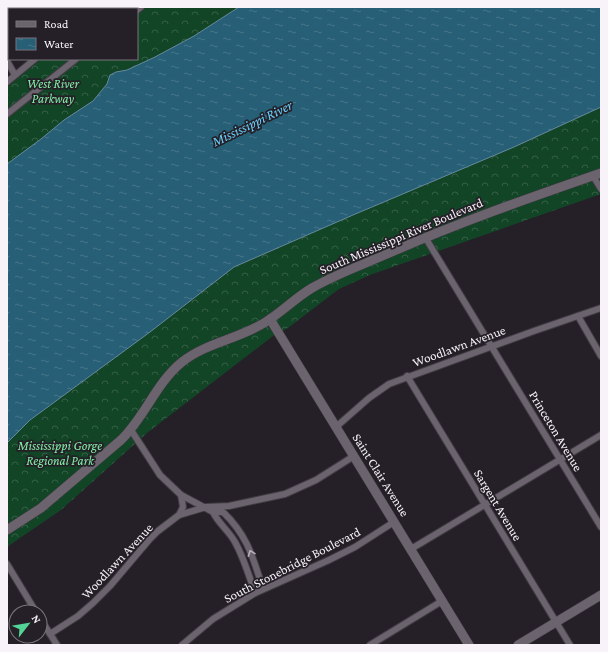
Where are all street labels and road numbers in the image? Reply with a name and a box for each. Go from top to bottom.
street label: South Mississippi River Boulevard [317,195,485,277]
street label: Woodlawn Avenue [410,322,508,370]
street label: Princeton Avenue [526,388,586,474]
street label: Saint Clair Avenue [349,431,413,520]
street label: Sargent Avenue [471,467,525,544]
street label: Woodlawn Avenue [78,520,156,602]
street label: South Stonebridge Boulevard [221,524,363,606]

